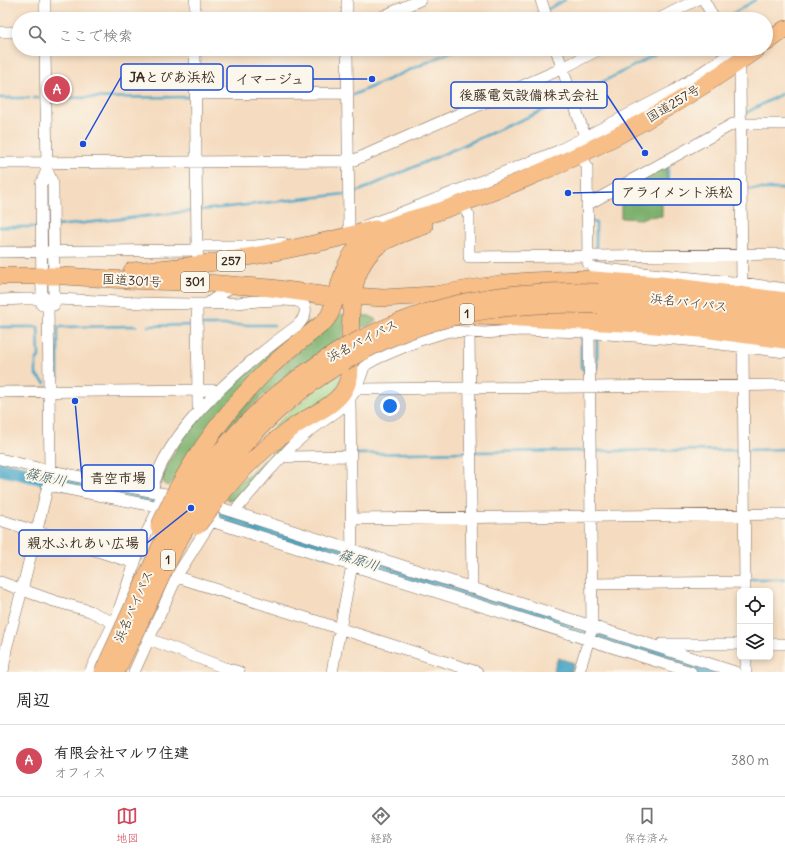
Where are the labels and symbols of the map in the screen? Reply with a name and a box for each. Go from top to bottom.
callout: JAとぴあ浜松 [121,64,223,90]
callout: イマージュ [227,66,313,92]
text: JAとぴあ浜松 [129,68,215,86]
text: イマージュ [235,70,305,88]
pin: A [44,74,70,104]
street label: 国道257号 [643,81,703,126]
callout: 後藤電気設備株式会社 [451,82,607,108]
text: 後藤電気設備株式会社 [459,86,599,104]
callout: アライメント浜松 [613,179,741,205]
text: アライメント浜松 [621,183,733,201]
road number: 257 [217,251,245,271]
street label: 国道301号 [102,270,162,291]
road number: 301 [181,272,209,292]
street label: 浜名バイパス [649,289,729,316]
road number: 1 [460,304,474,324]
street label: 浜名バイパス [324,315,401,366]
your location [380,396,400,416]
water label: 篠原川 [24,464,68,490]
callout: 青空市場 [82,465,154,491]
text: 青空市場 [90,469,146,487]
callout: 親水ふれあい広場 [19,530,147,556]
text: 親水ふれあい広場 [27,534,139,552]
water label: 篠原川 [336,545,382,575]
road number: 1 [161,550,175,570]
street label: 浜名バイパス [110,567,157,645]

